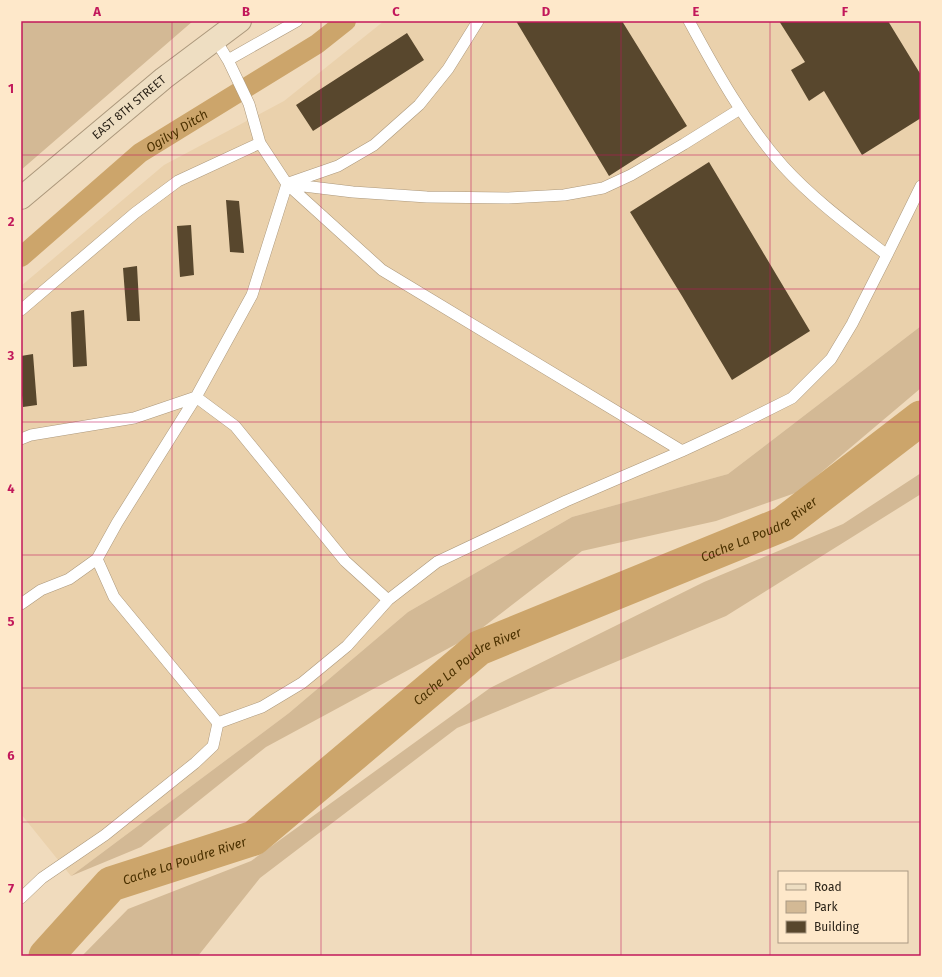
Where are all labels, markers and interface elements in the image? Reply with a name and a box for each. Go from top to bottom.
text: A [92,4,101,19]
text: B [242,4,250,19]
text: C [392,4,400,19]
text: D [542,4,551,19]
text: E [693,4,700,19]
text: F [842,4,849,19]
street label: EAST 8TH STREET [89,72,169,142]
text: 1 [8,81,14,96]
water label: Ogilvy Ditch [143,106,210,155]
text: 2 [8,214,15,229]
text: 3 [7,348,15,363]
text: 4 [7,481,15,496]
water label: Cache La Poudre River [698,493,820,564]
text: 5 [8,614,15,629]
water label: Cache La Poudre River [410,624,524,708]
text: 6 [7,748,15,763]
water label: Cache La Poudre River [121,833,249,887]
legend [778,871,908,943]
text: Road [814,880,842,894]
text: 7 [8,881,14,896]
text: Park [814,900,838,914]
text: Building [814,920,860,934]

